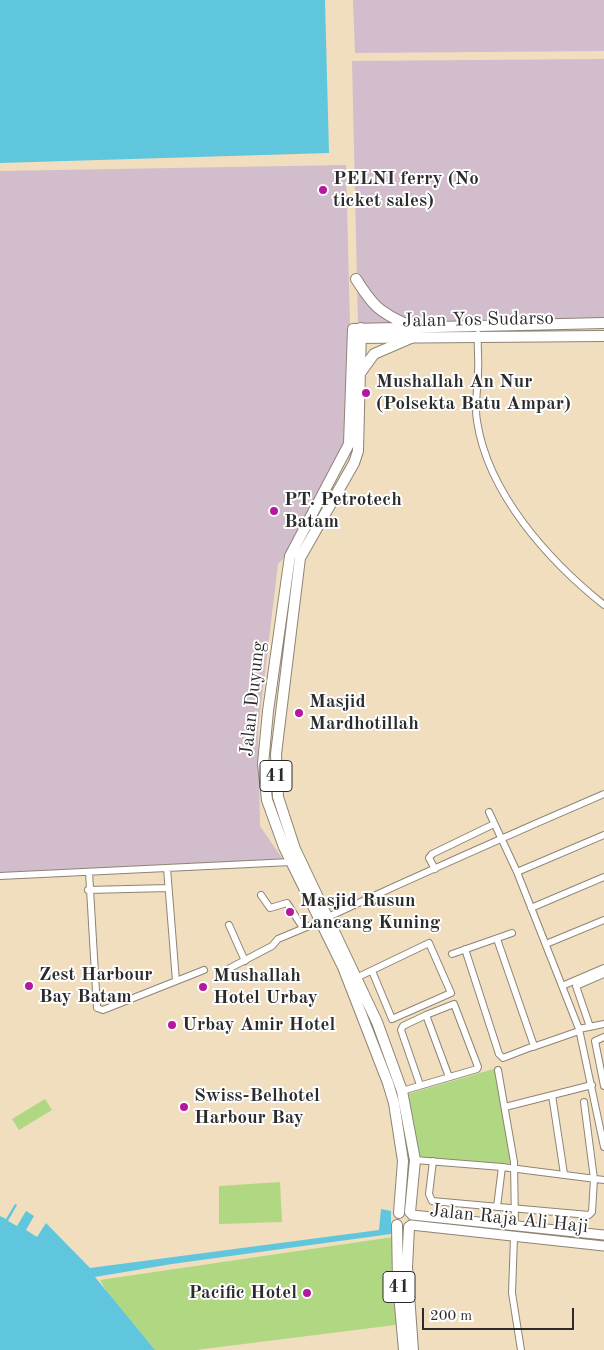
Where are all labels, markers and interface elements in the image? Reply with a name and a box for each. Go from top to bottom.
place label: PELNI ferry (No ticket sales) [333,168,479,212]
marker: PELNI ferry (No ticket sales) [317,184,329,196]
street label: Jalan Yos Sudarso [402,307,554,333]
place label: Mushallah An Nur (Polsekta Batu Ampar) [376,371,571,415]
marker: Mushallah An Nur (Polsekta Batu Ampar) [360,387,372,399]
place label: PT. Petrotech Batam [284,489,402,533]
marker: PT. Petrotech Batam [268,505,280,517]
street label: Jalan Duyung [236,640,270,758]
place label: Masjid Mardhotillah [309,691,419,735]
marker: Masjid Mardhotillah [293,707,305,719]
road number: 41 [260,760,292,791]
place label: Masjid Rusun Lancang Kuning [300,890,440,934]
marker: Masjid Rusun Lancang Kuning [284,906,296,918]
place label: Zest Harbour Bay Batam [39,964,153,1008]
place label: Mushallah Hotel Urbay [213,965,318,1009]
marker: Zest Harbour Bay Batam [23,980,35,992]
marker: Mushallah Hotel Urbay [197,981,209,993]
place label: Urbay Amir Hotel [182,1014,335,1036]
marker: Urbay Amir Hotel [166,1019,178,1031]
place label: Swiss-Belhotel Harbour Bay [194,1085,320,1129]
marker: Swiss-Belhotel Harbour Bay [178,1101,190,1113]
street label: Jalan Raja Ali Haji [429,1199,589,1239]
road number: 41 [383,1272,415,1302]
place label: Pacific Hotel [188,1282,297,1304]
marker: Pacific Hotel [301,1287,313,1299]
scale bar [424,1298,576,1330]
text: 200 m [430,1309,472,1324]

